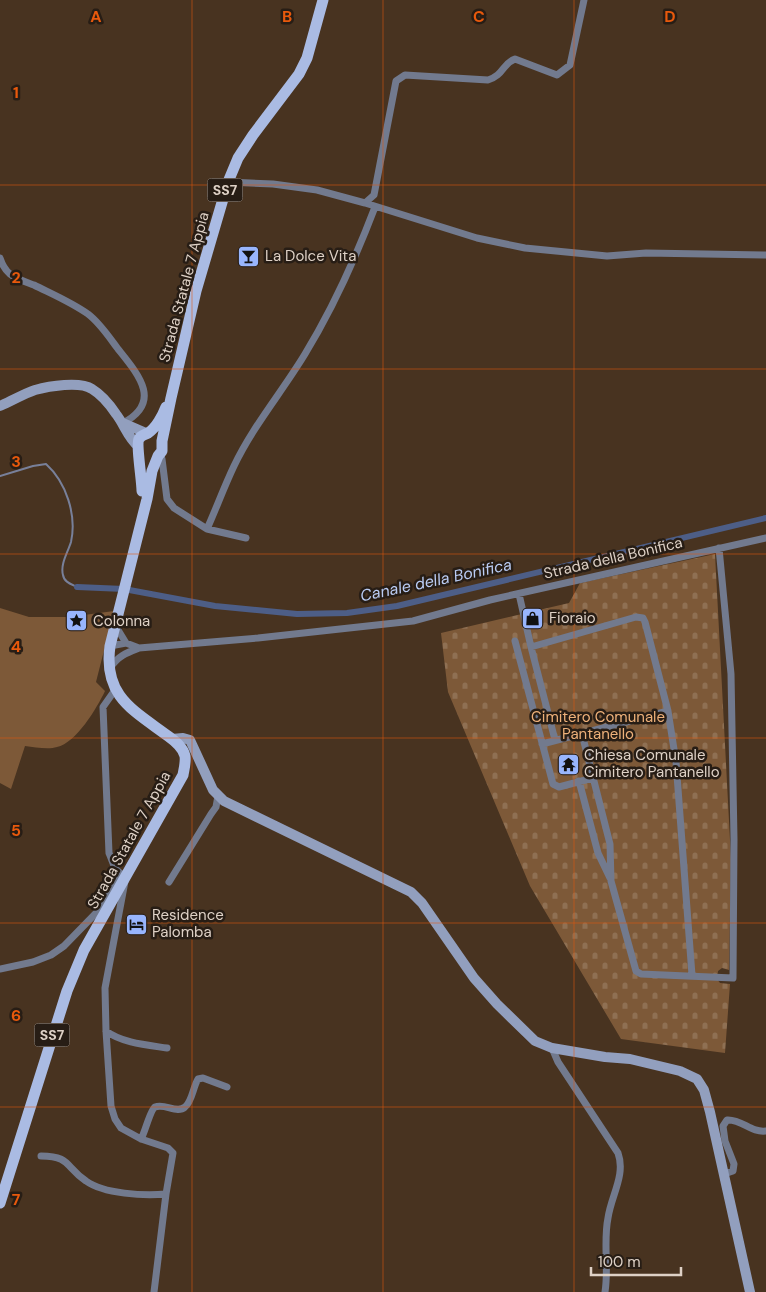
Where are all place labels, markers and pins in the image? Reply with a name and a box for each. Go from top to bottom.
bar icon: La Dolce Vita [237,244,261,268]
place label: La Dolce Vita [265,246,356,266]
shop icon: Fioraio [521,606,545,630]
place label: Fioraio [549,608,596,628]
place icon: Colonna [65,609,89,633]
place label: Colonna [93,611,150,631]
place label: Chiesa Comunale Cimitero Pantanello [584,745,720,782]
temple icon: Chiesa Comunale Cimitero Pantanello [556,752,580,776]
place label: Residence Palomba [152,905,224,942]
hotel icon: Residence Palomba [124,912,148,936]

